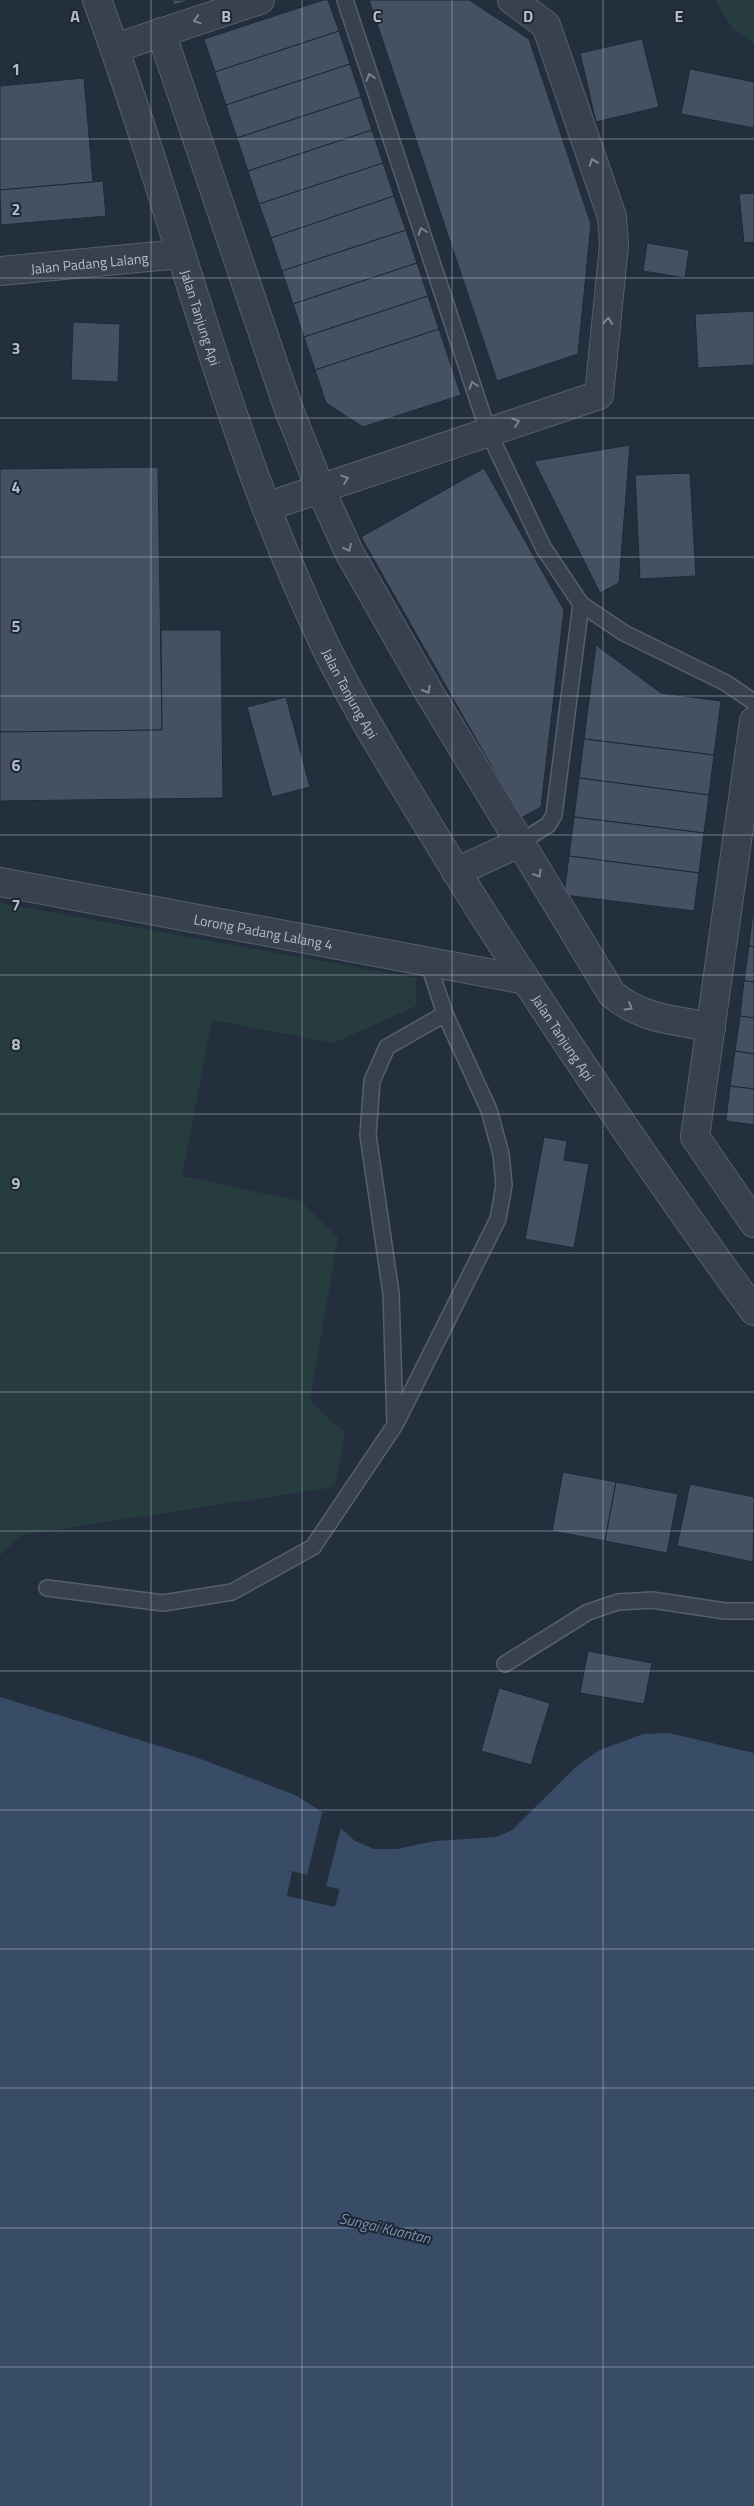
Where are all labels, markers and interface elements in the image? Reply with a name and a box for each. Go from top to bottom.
text: A [70,4,80,28]
text: B [221,4,231,28]
text: C [373,4,382,28]
text: D [523,4,533,28]
text: E [675,4,684,28]
one-way arrow [193,15,201,25]
text: 1 [12,57,20,81]
one-way arrow [366,73,376,81]
one-way arrow [589,158,599,167]
text: 2 [12,197,20,221]
one-way arrow [417,227,427,236]
street label: Jalan Padang Lalang [30,247,149,279]
street label: Jalan Tanjung Api [176,267,226,368]
one-way arrow [602,316,613,324]
text: 3 [12,336,20,360]
one-way arrow [469,381,479,390]
one-way arrow [511,418,519,428]
text: 4 [12,475,21,499]
one-way arrow [340,475,349,485]
one-way arrow [342,543,352,552]
text: 5 [12,614,21,638]
street label: Jalan Tanjung Api [317,644,384,742]
one-way arrow [421,684,431,693]
text: 6 [12,753,21,777]
one-way arrow [531,869,541,878]
text: 7 [12,893,20,917]
street label: Lorong Padang Lalang 4 [192,908,335,954]
street label: Jalan Tanjung Api [527,990,600,1085]
one-way arrow [624,1000,633,1010]
text: 8 [12,1032,21,1056]
text: 9 [12,1171,21,1195]
water label: Sungai Kuantan [337,2206,433,2250]

